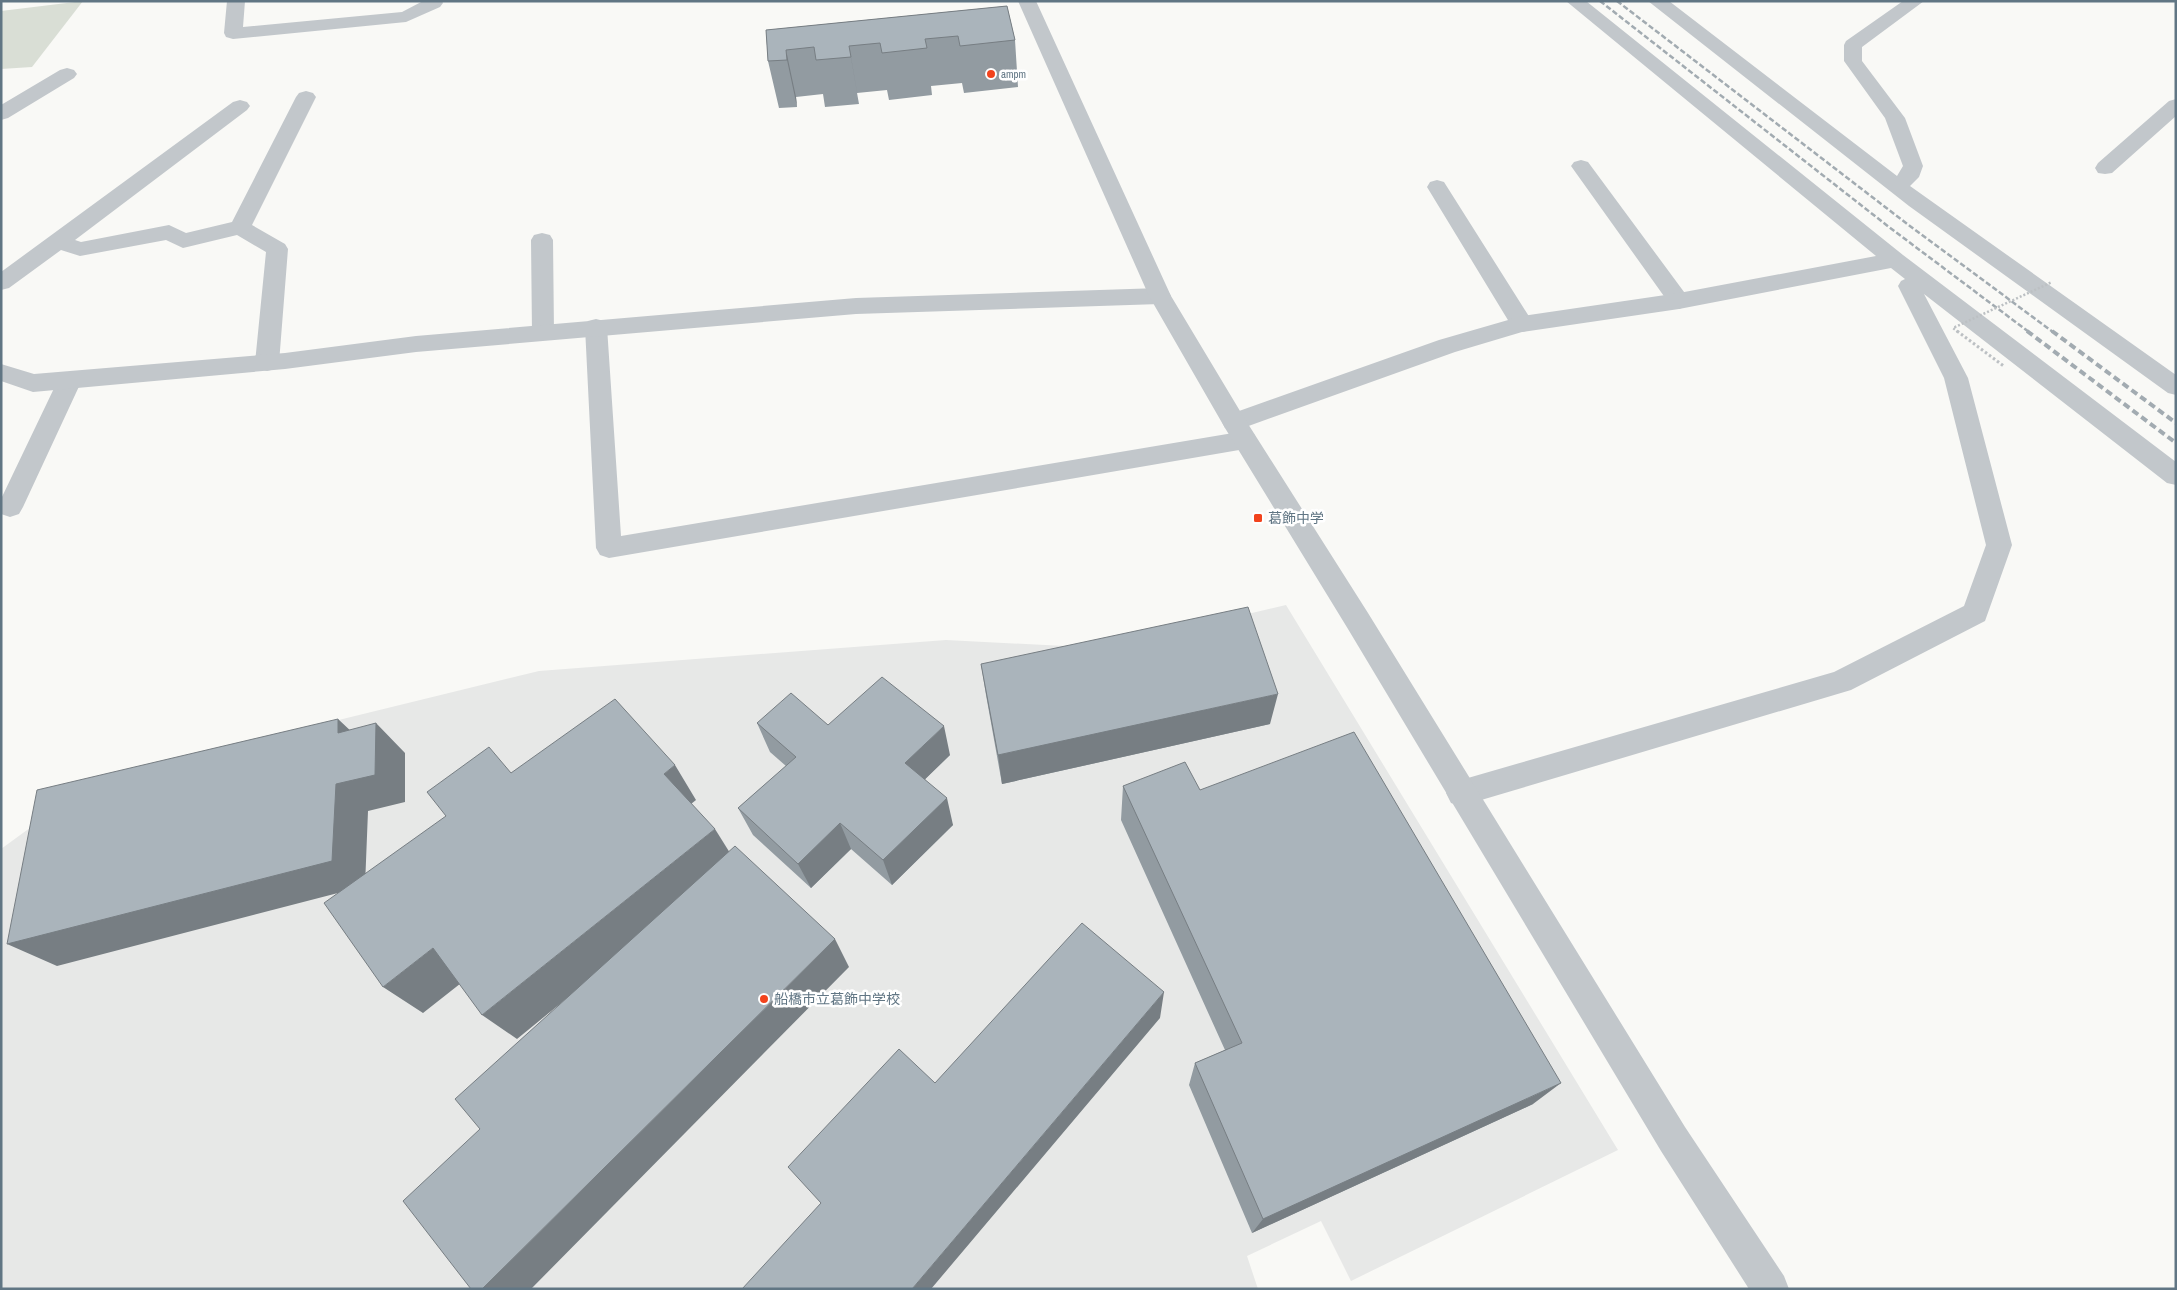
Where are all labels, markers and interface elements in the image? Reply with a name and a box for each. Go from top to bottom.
place label: ampm [1001,67,1026,81]
marker: ampm [985,68,997,80]
place label: 葛飾中学 [1268,509,1324,527]
marker: 葛飾中学 [1252,512,1264,524]
place label: 船橋市立葛飾中学校 [774,990,900,1008]
marker: 船橋市立葛飾中学校 [758,993,770,1005]

